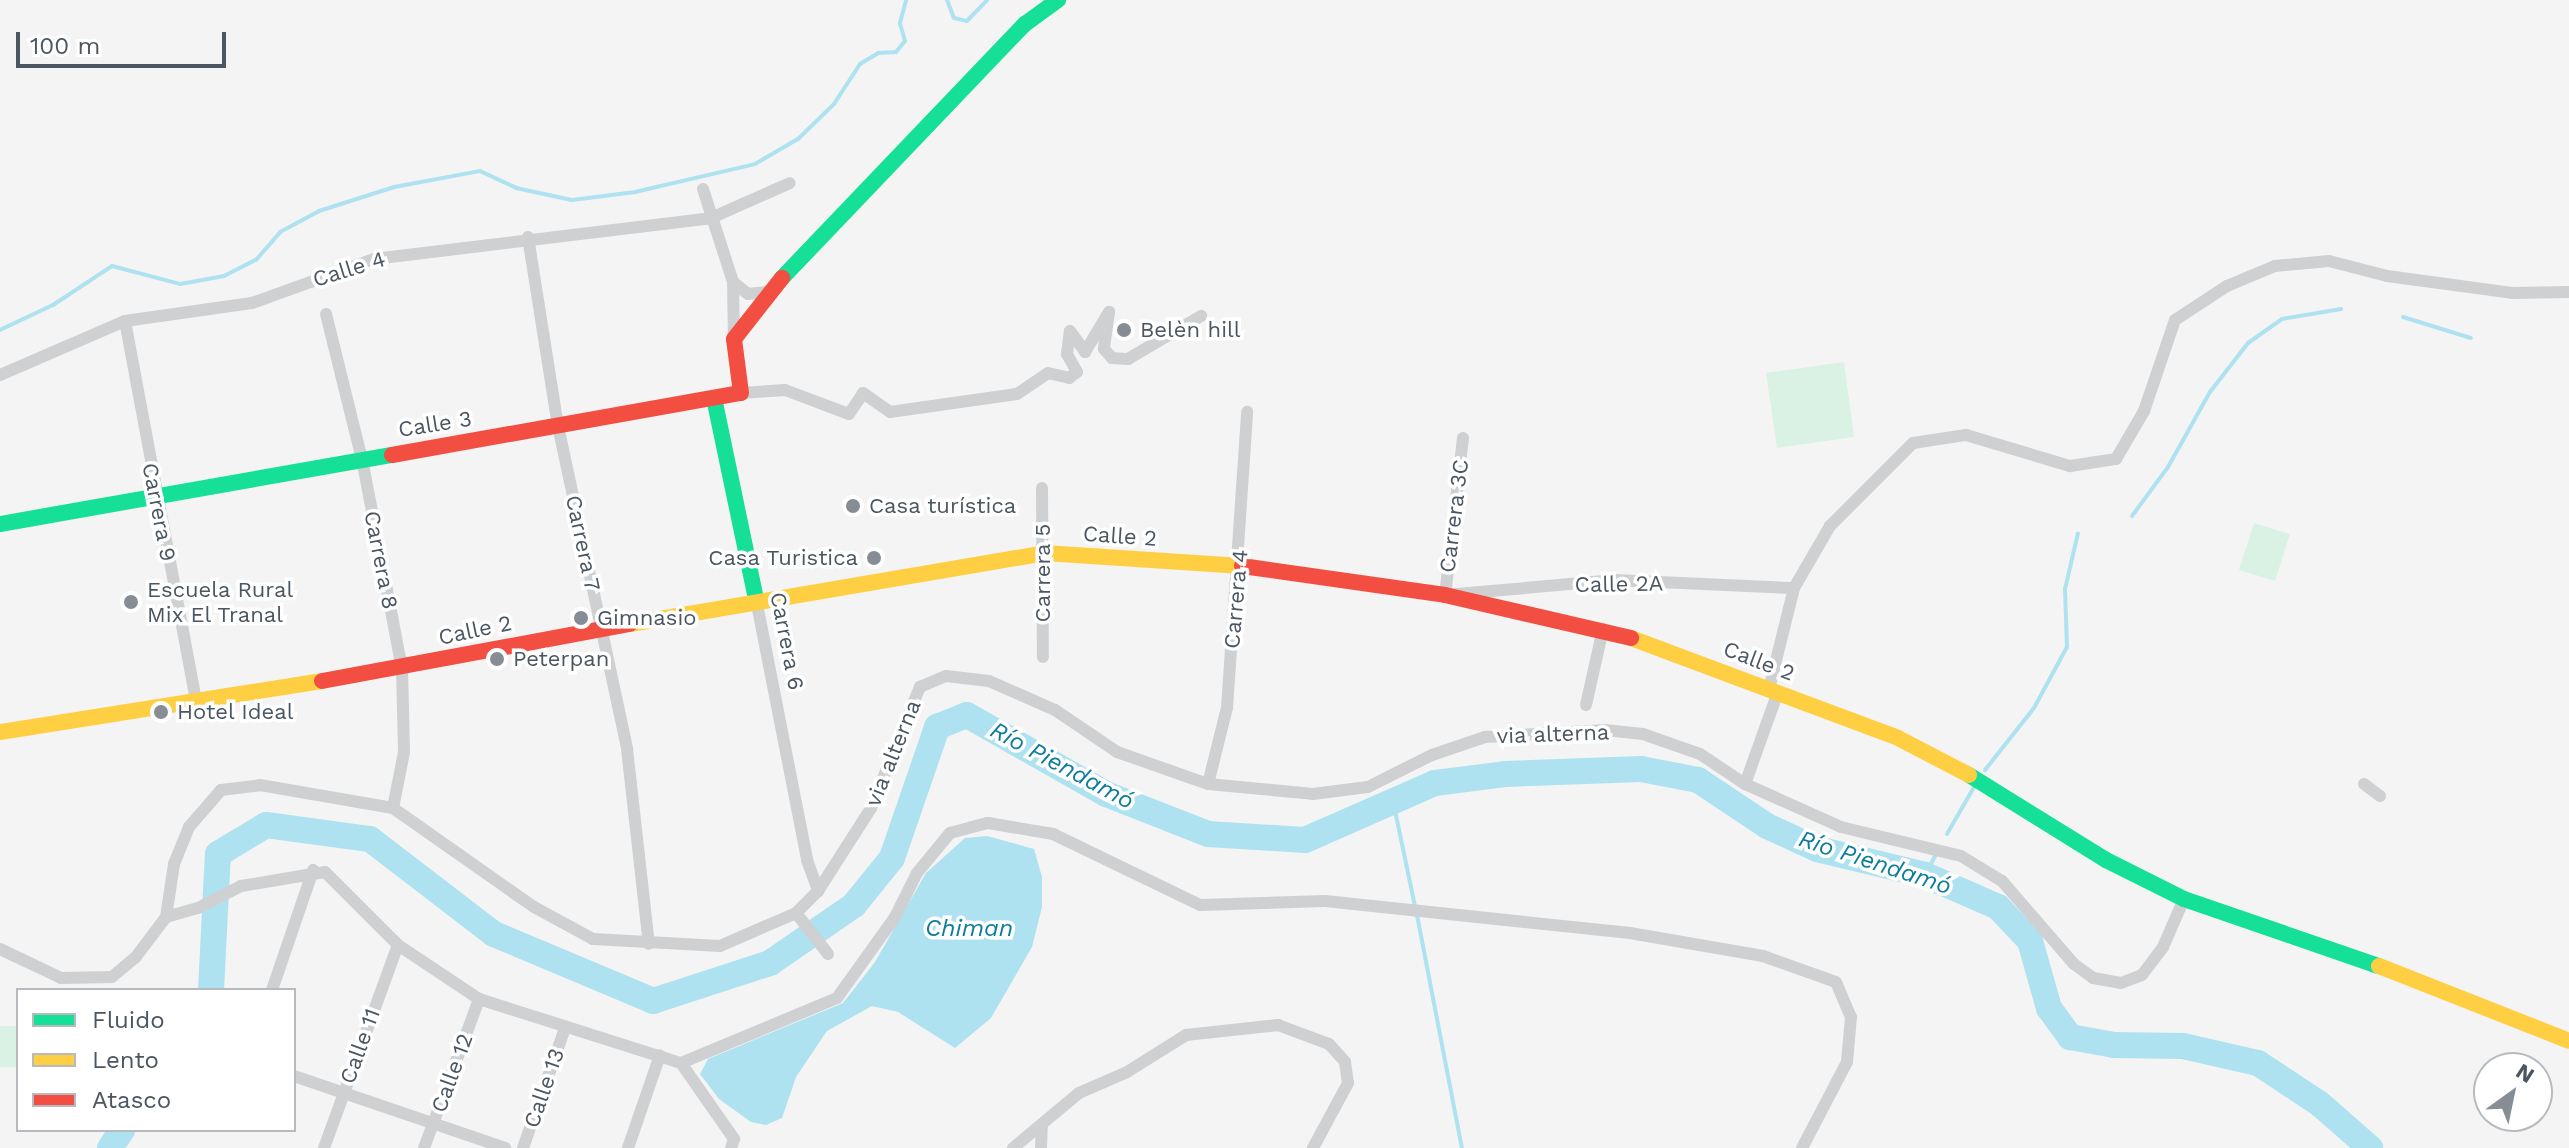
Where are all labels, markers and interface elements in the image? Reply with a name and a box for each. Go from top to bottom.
scale bar [20,16,230,66]
text: 100 m [30,32,100,60]
street label: Calle 4 [309,245,389,293]
place label: Belèn hill [1140,317,1241,343]
marker: Belèn hill [1115,321,1133,339]
street label: Calle 3 [396,405,474,443]
street label: Carrera 3C [1434,458,1474,574]
street label: Carrera 9 [136,460,182,564]
street label: Carrera 7 [560,492,606,594]
place label: Casa turística [869,493,1017,519]
marker: Casa turística [844,497,862,515]
street label: Carrera 8 [359,508,403,612]
street label: Calle 2 [1082,520,1158,552]
street label: Carrera 5 [1030,523,1056,623]
place label: Casa Turistica [707,545,858,571]
street label: Carrera 4 [1218,548,1254,650]
marker: Casa Turistica [865,549,883,567]
street label: Calle 2A [1575,570,1663,598]
place label: Escuela Rural Mix El Tranal [147,576,294,628]
street label: Carrera 6 [765,589,809,693]
marker: Escuela Rural Mix El Tranal [122,593,140,611]
place label: Gimnasio [597,605,696,631]
street label: Calle 2 [436,609,514,651]
marker: Gimnasio [572,609,590,627]
street label: Calle 2 [1720,635,1798,687]
place label: Peterpan [513,646,609,672]
marker: Peterpan [488,650,506,668]
street label: via alterna [860,696,926,810]
place label: Hotel Ideal [177,699,294,725]
marker: Hotel Ideal [152,703,170,721]
water label: Río Piendamó [985,716,1139,816]
street label: via alterna [1496,719,1610,749]
water label: Río Piendamó [1795,825,1955,901]
water label: Chiman [925,915,1013,943]
legend [16,988,296,1132]
street label: Calle 11 [334,1005,386,1087]
text: Fluido [92,1006,165,1034]
street label: Calle 12 [425,1030,479,1116]
street label: Calle 13 [518,1045,570,1131]
text: Lento [92,1046,159,1074]
north arrow [2473,1052,2553,1132]
text: N [2512,1058,2539,1088]
text: Atasco [92,1086,171,1114]

